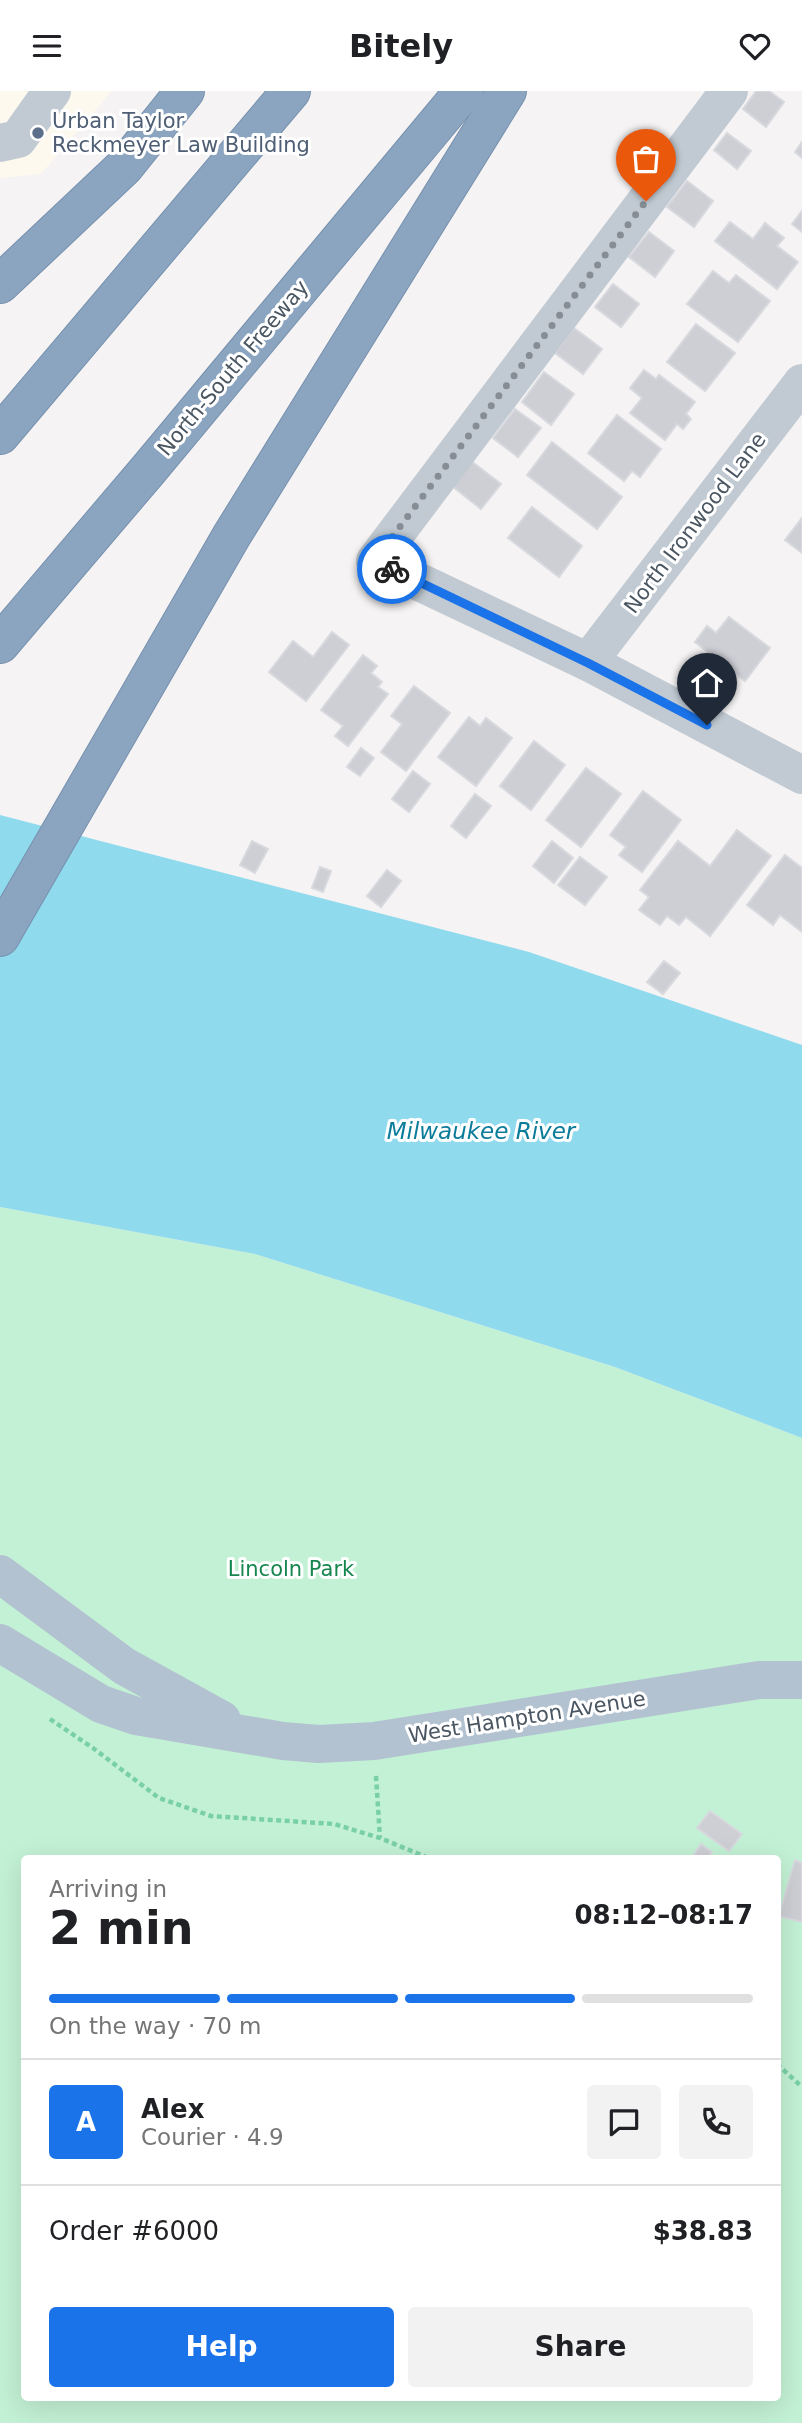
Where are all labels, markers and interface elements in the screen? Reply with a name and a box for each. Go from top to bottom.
icon: menu [28,27,66,65]
text: Bitely [349,27,453,65]
icon: heart [736,27,774,65]
place label: Urban Taylor Reckmeyer Law Building [52,109,310,157]
marker: Urban Taylor Reckmeyer Law Building [30,125,46,141]
pin [616,129,676,201]
icon: bag [627,140,665,178]
street label: North-South Freeway [153,276,313,460]
street label: North Ironwood Lane [619,428,771,618]
courier [357,534,427,604]
icon: bike [373,550,411,588]
pin [677,653,737,725]
icon: home [688,664,726,702]
water label: Milwaukee River [387,1118,577,1144]
park label: Lincoln Park [228,1557,355,1581]
street label: West Hampton Avenue [407,1686,647,1748]
text: Arriving in [49,1876,167,1902]
text: 08:12–08:17 [574,1900,753,1930]
text: 2 min [49,1901,193,1955]
text: On the way · 70 m [49,2013,261,2039]
button: chat [587,2085,661,2159]
button: phone [679,2085,753,2159]
text: Alex [141,2094,204,2124]
text: A [76,2107,96,2137]
text: Courier · 4.9 [141,2124,284,2150]
text: Order #6000 [49,2216,219,2246]
text: $38.83 [653,2216,753,2246]
button: Help [49,2307,394,2387]
button: Share [408,2307,753,2387]

